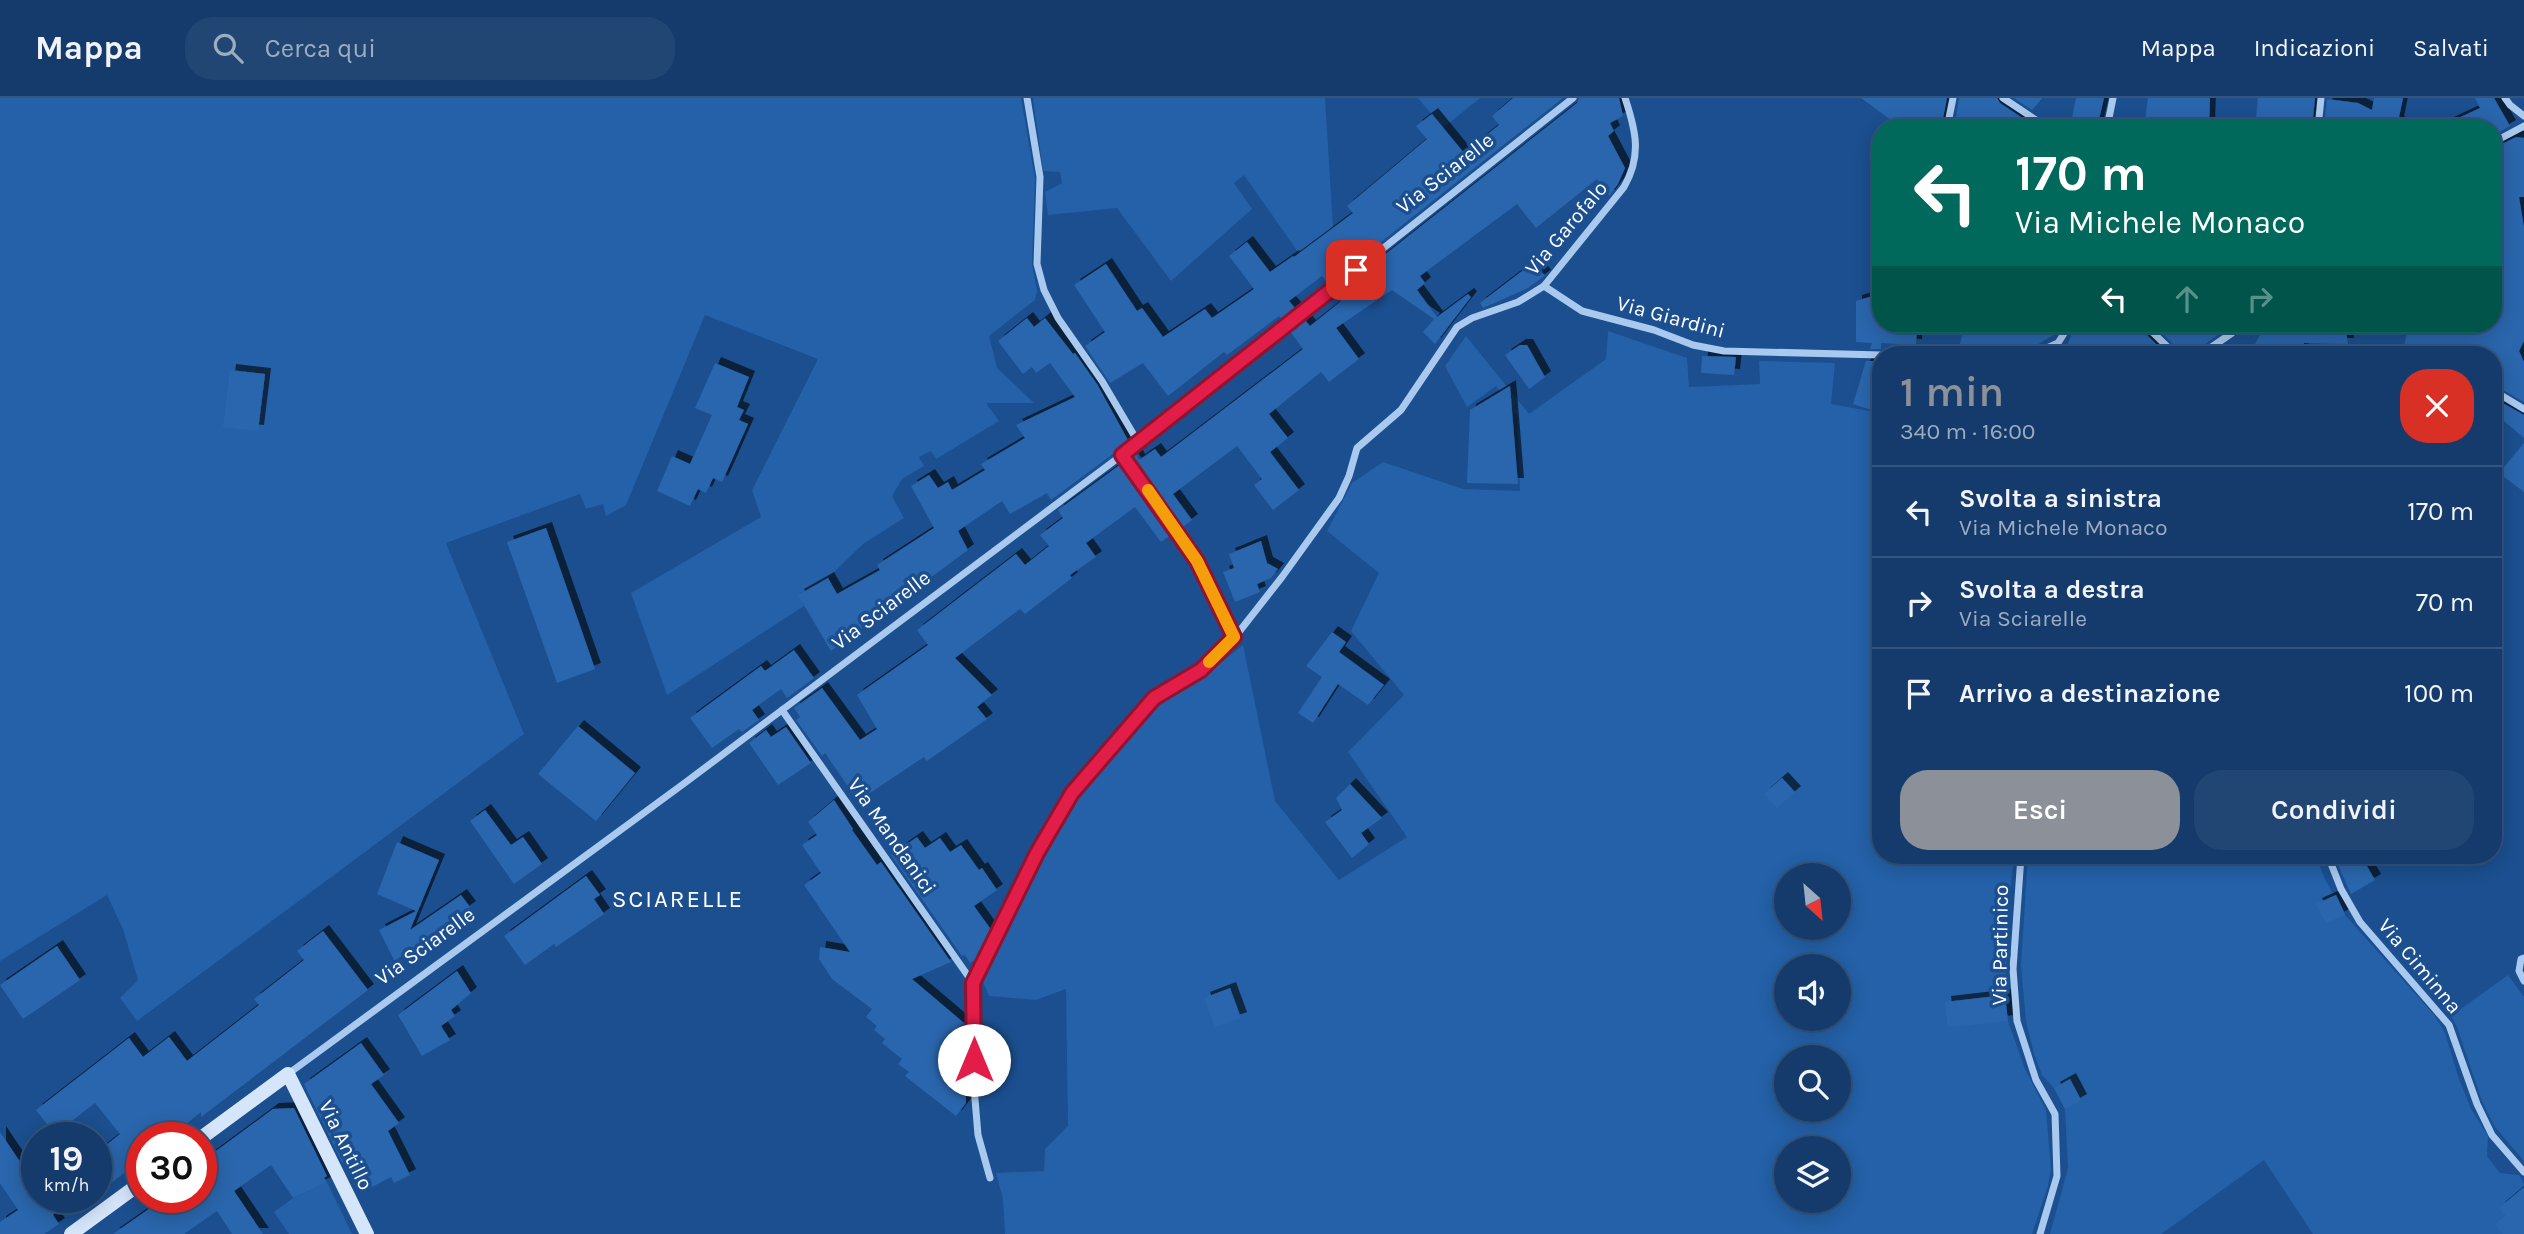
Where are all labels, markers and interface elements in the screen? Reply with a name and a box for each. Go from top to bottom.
search box [185,17,675,80]
text: Mappa [35,29,143,67]
icon: search [209,29,247,67]
text: Cerca qui [265,33,376,64]
text: Mappa [2141,34,2216,62]
text: Indicazioni [2254,34,2375,62]
text: Salvati [2413,34,2489,62]
street label: Via Sciarelle [1392,128,1498,218]
text: 170 m [2015,145,2147,202]
icon: left [1900,147,1991,238]
street label: Via Garofalo [1520,176,1612,280]
text: Via Michele Monaco [2015,204,2305,241]
pin [1326,240,1386,300]
icon: arrive [1337,251,1375,289]
icon: left [2095,280,2133,318]
icon: ahead [2168,280,2206,318]
icon: right [2241,280,2279,318]
street label: Via Giardini [1614,291,1728,343]
text: 1 min [1900,367,2004,417]
button: close [2400,369,2474,443]
text: 340 m · 16:00 [1900,418,2035,445]
text: Svolta a sinistra [1959,483,2162,514]
icon: left [1900,493,1938,531]
text: 170 m [2407,496,2474,527]
text: Via Michele Monaco [1959,514,2168,541]
street label: Via Sciarelle [827,565,935,655]
text: Svolta a destra [1959,574,2145,605]
icon: right [1900,584,1938,622]
text: 70 m [2416,587,2474,618]
text: Via Sciarelle [1959,605,2087,632]
icon: arrive [1900,675,1938,713]
text: Arrivo a destinazione [1959,678,2221,709]
text: 100 m [2404,678,2474,709]
button: Esci [1900,770,2180,850]
button: Condividi [2194,770,2474,850]
street label: Via Mandanici [843,773,941,899]
north arrow [1774,863,1852,940]
map controls [1774,863,1851,1213]
street label: Via Partinico [1987,884,2013,1006]
district label: SCIARELLE [612,885,744,913]
street label: Via Sciarelle [371,902,479,990]
street label: Via Ciminna [2373,914,2467,1018]
button: sound [1774,954,1851,1031]
position arrow [937,1023,1011,1097]
button: search [1774,1045,1851,1122]
street label: Via Antillo [314,1096,378,1194]
speed limit sign: 30 [126,1122,217,1213]
button: layers [1774,1136,1851,1213]
text: 19 [50,1138,83,1179]
text: km/h [44,1174,89,1196]

